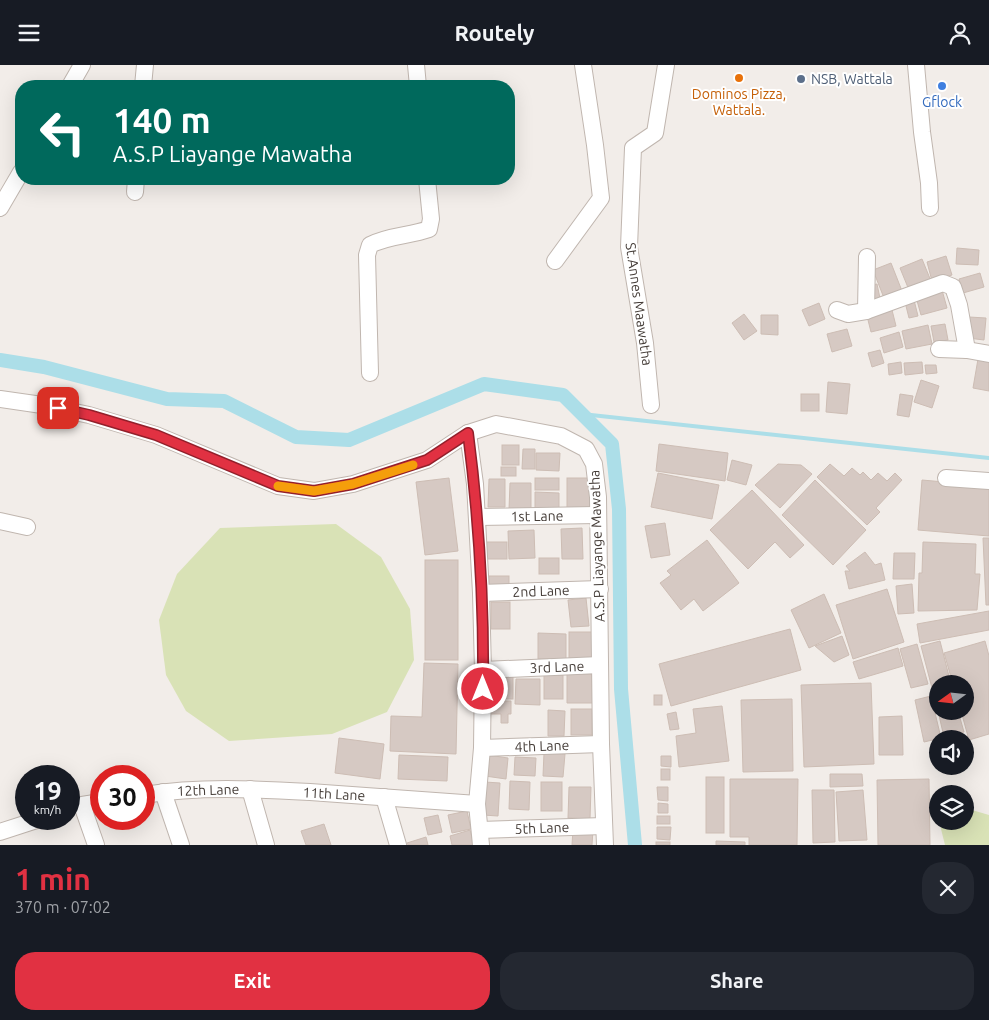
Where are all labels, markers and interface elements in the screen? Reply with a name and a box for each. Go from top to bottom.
icon: menu [15,19,43,47]
icon: person [946,19,974,47]
text: Routely [454,20,535,45]
place label: NSB, Wattala [811,71,893,87]
marker: Dominos Pizza, Wattala. [733,72,745,84]
marker: NSB, Wattala [795,73,807,85]
marker: Gflock [936,80,948,92]
place label: Dominos Pizza, Wattala. [692,86,786,118]
place label: Gflock [922,94,962,110]
icon: left [30,100,95,165]
text: 140 m [113,100,211,140]
text: A.S.P Liayange Mawatha [113,141,352,166]
street label: St.Annes Maawatha [622,241,656,367]
pin [37,387,79,429]
icon: arrive [44,394,72,422]
street label: A.S.P Liayange Mawatha [586,470,608,622]
street label: 1st Lane [510,508,564,524]
street label: 2nd Lane [512,582,570,600]
street label: 3rd Lane [529,658,585,676]
position arrow [456,662,508,714]
north arrow [929,675,974,720]
map controls [929,675,974,830]
button: sound [929,730,974,775]
street label: 4th Lane [514,737,570,755]
speed limit sign: 30 [90,765,155,830]
text: 19 [33,777,62,805]
street label: 12th Lane [176,781,240,799]
street label: 11th Lane [302,784,366,804]
button: layers [929,785,974,830]
text: km/h [34,803,61,816]
street label: 5th Lane [514,819,570,837]
text: 1 min [15,862,91,896]
button: close [922,862,974,914]
text: 370 m · 07:02 [15,898,111,916]
button: Exit [15,952,490,1010]
button: Share [500,952,974,1010]

